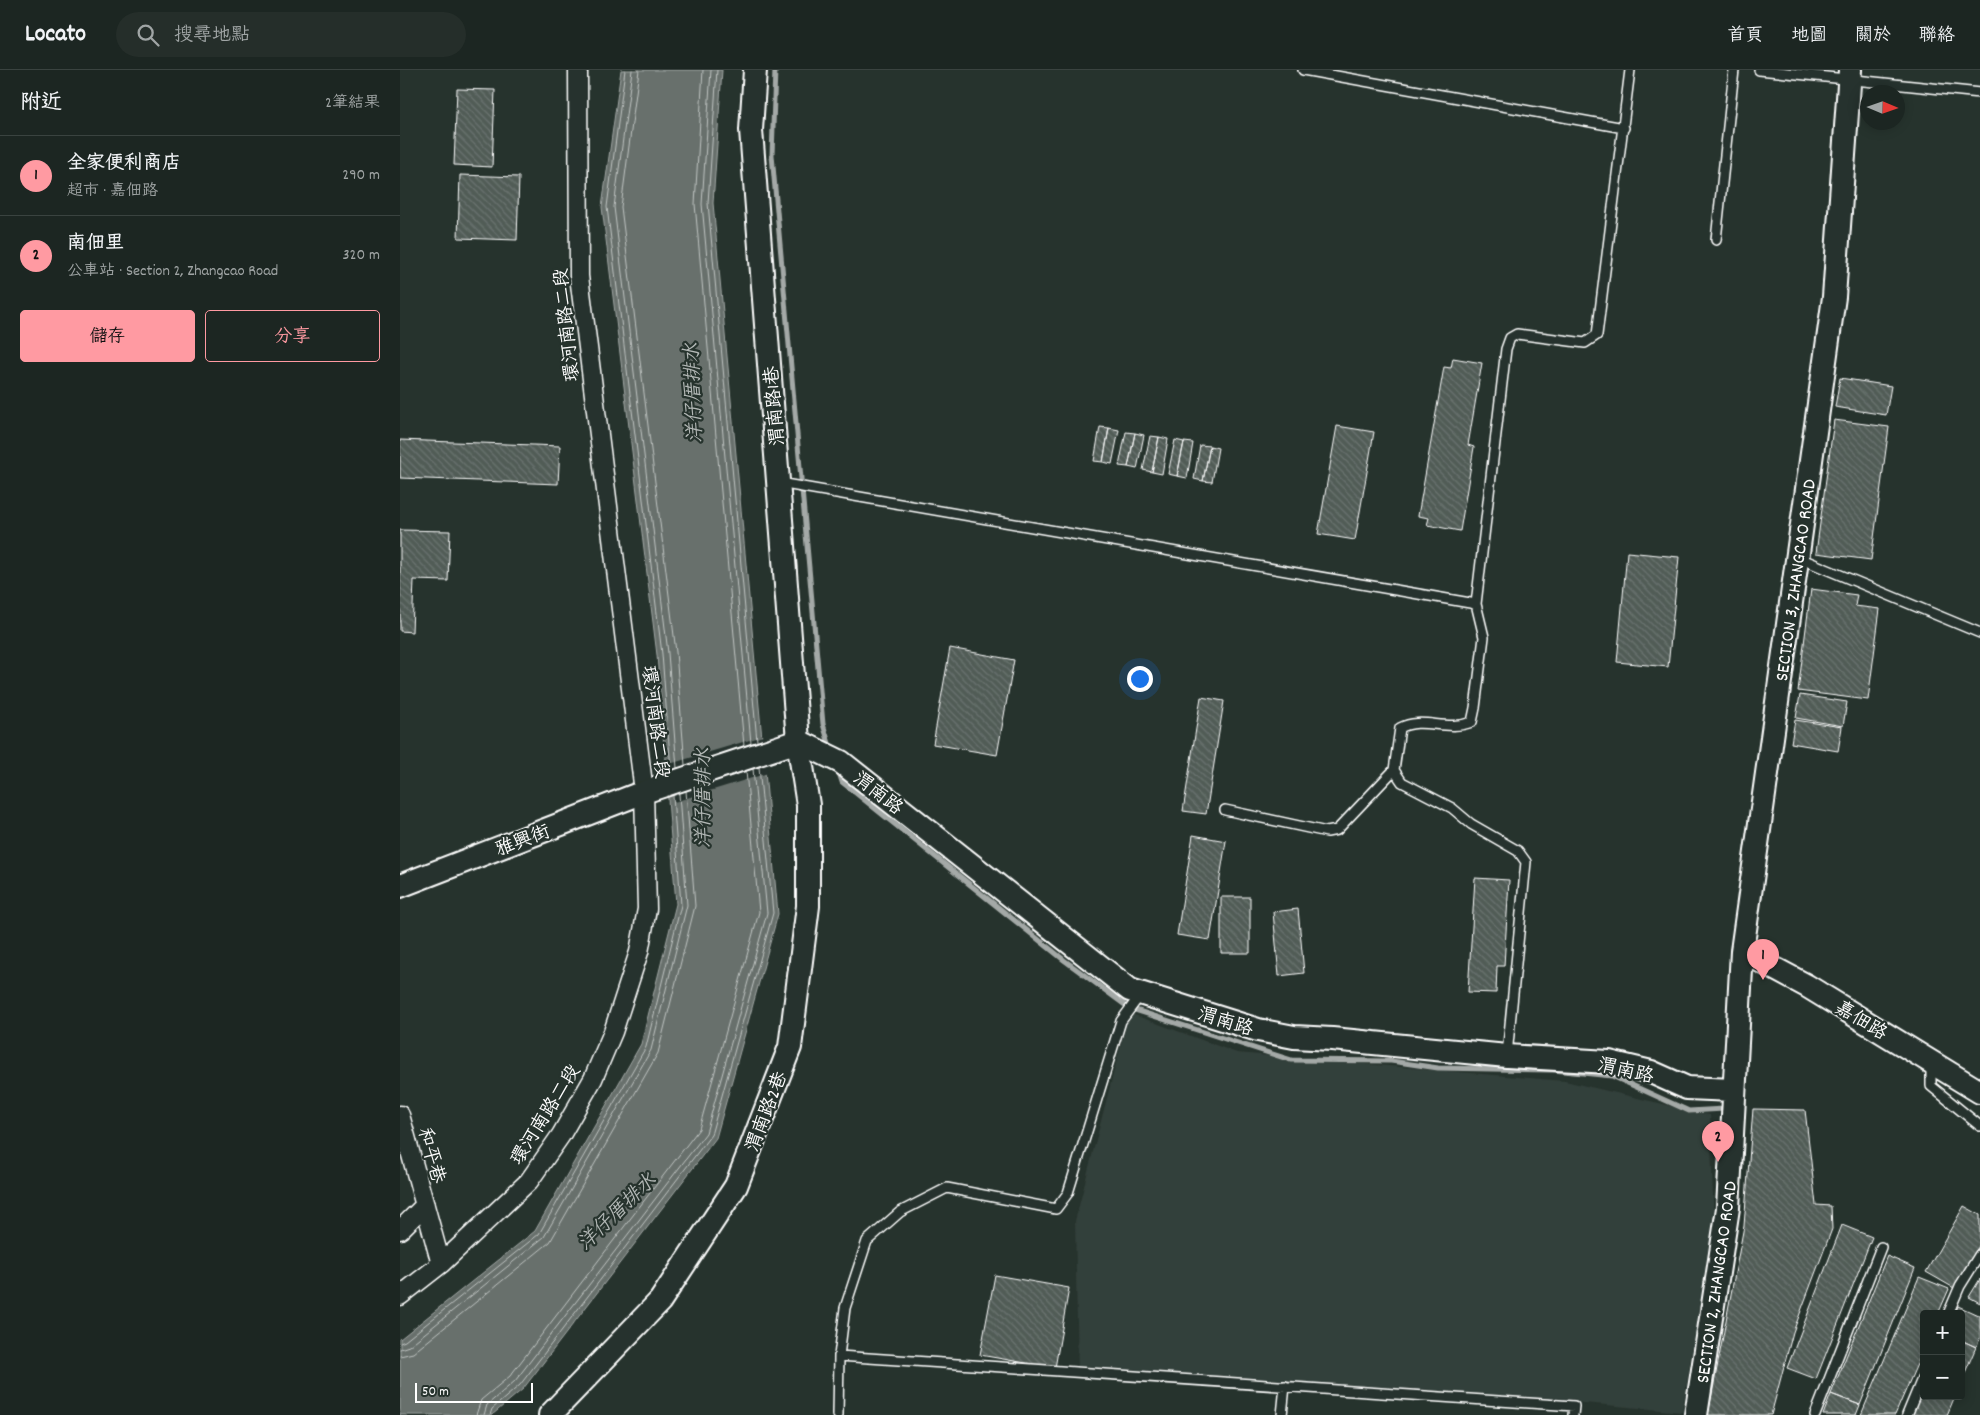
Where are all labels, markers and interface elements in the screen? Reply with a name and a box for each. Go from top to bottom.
search box [116,12,466,57]
text: Locato [25,18,86,52]
icon: search [134,21,162,49]
text: 搜尋地點 [174,23,250,50]
text: 首頁 [1727,24,1763,49]
text: 地圖 [1791,24,1827,49]
text: 關於 [1855,24,1891,49]
text: 聯絡 [1919,24,1955,49]
north arrow [1860,85,1905,130]
text: 附近 [20,89,62,119]
text: 2筆結果 [325,92,380,115]
text: 全家便利商店 [67,151,181,178]
text: 1 [34,164,38,187]
text: 290 m [342,164,380,187]
text: 超市 · 嘉佃路 [67,180,158,203]
text: 南佃里 [67,231,124,258]
text: 2 [33,244,40,267]
text: 320 m [343,244,380,267]
text: 公車站 · Section 2, Zhangcao Road [67,260,278,283]
street label: 環河南路二段 [549,267,588,383]
button: 儲存 [20,310,195,362]
button: 分享 [205,310,380,362]
water label: 洋仔厝排水 [679,341,711,443]
street label: 渭南路1巷 [760,365,793,447]
street label: SECTION 3, ZHANGCAO ROAD [1770,478,1825,683]
street label: 環河南路二段 [633,664,674,781]
your location [1127,666,1153,692]
water label: 洋仔厝排水 [691,747,719,848]
street label: 渭南路 [846,767,908,823]
street label: 雅興街 [492,819,555,865]
pin: 1 [1747,939,1779,980]
street label: 嘉佃路 [1829,996,1892,1048]
street label: 渭南路 [1194,1002,1256,1045]
street label: 渭南路 [1594,1053,1656,1092]
street label: 環河南路二段 [505,1060,589,1171]
street label: 渭南路2巷 [741,1068,796,1156]
pin: 2 [1702,1121,1734,1162]
street label: 和平巷 [409,1125,450,1187]
water label: 洋仔厝排水 [572,1168,664,1258]
street label: SECTION 2, ZHANGCAO ROAD [1691,1180,1746,1385]
map controls [1920,1310,1965,1400]
button: + [1920,1310,1965,1355]
button: − [1920,1355,1965,1400]
scale bar [415,1380,532,1403]
text: 50 m [422,1382,449,1402]

